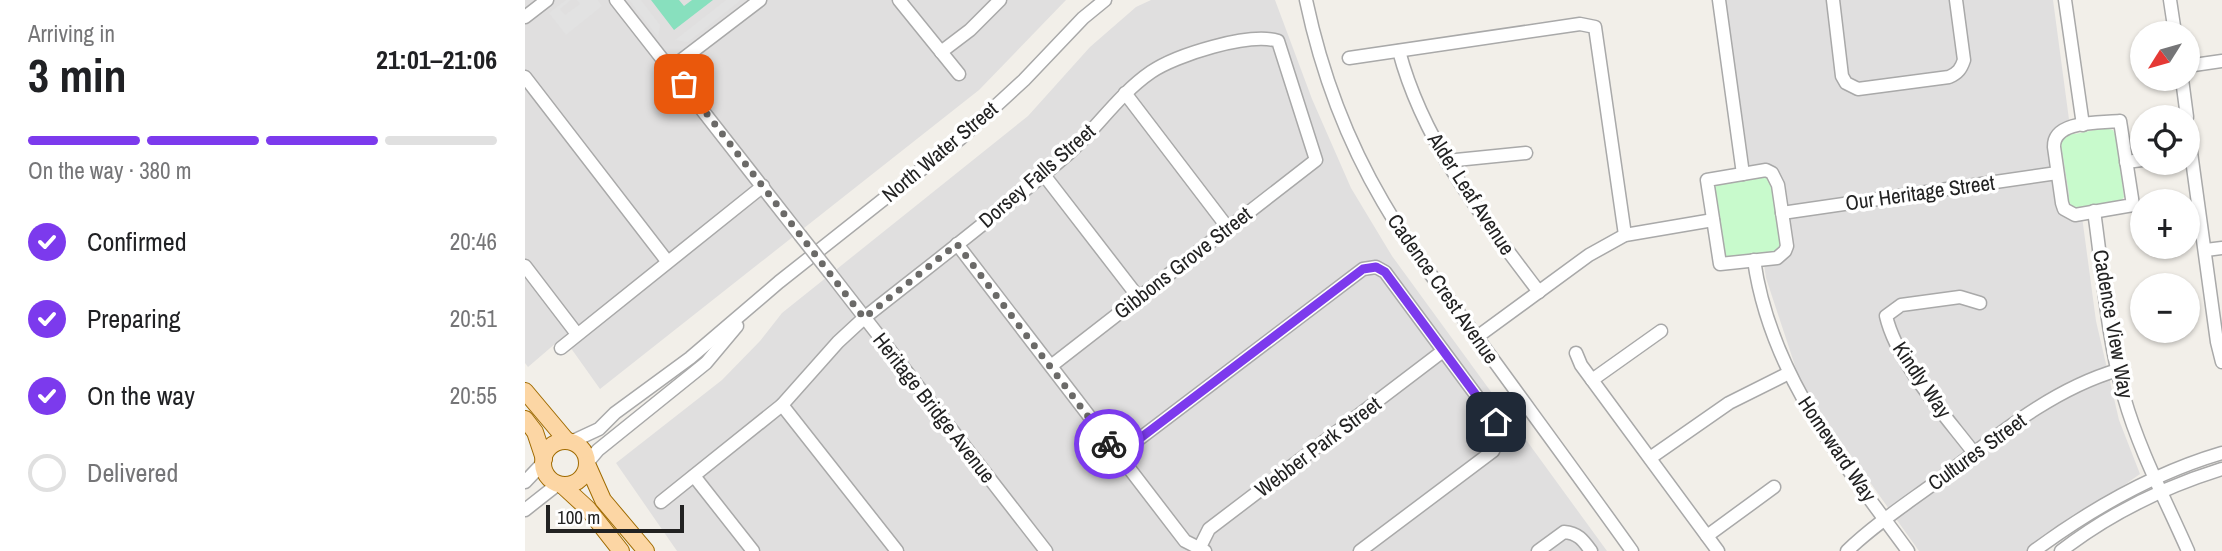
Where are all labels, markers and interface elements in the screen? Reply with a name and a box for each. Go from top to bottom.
text: Arriving in [28,18,115,49]
north arrow [2130,21,2200,91]
map controls [2130,21,2200,343]
text: 21:01–21:06 [376,42,497,77]
text: 3 min [28,44,127,106]
pin [654,54,714,114]
icon: bag [665,65,703,103]
street label: North Water Street [876,94,1004,209]
button: locate [2130,105,2200,175]
street label: Dorsey Falls Street [972,117,1101,234]
street label: Alder Leaf Avenue [1420,126,1522,261]
text: On the way · 380 m [28,155,192,186]
street label: Our Heritage Street [1844,168,1997,217]
button: + [2130,189,2200,259]
street label: Gibbons Grove Street [1108,199,1258,326]
street label: Cadence Crest Avenue [1381,208,1506,369]
icon: check [28,223,66,261]
text: Confirmed [87,224,187,259]
text: 20:46 [450,226,497,257]
street label: Cadence View Way [2086,247,2141,401]
button: − [2130,273,2200,343]
icon: check [28,300,66,338]
text: Preparing [87,301,181,336]
text: 20:51 [450,303,497,334]
street label: Heritage Bridge Avenue [866,326,1002,489]
street label: Kindly Way [1886,336,1959,424]
icon: check [28,377,66,415]
text: On the way [87,378,195,413]
text: 20:55 [450,380,497,411]
street label: Webber Park Street [1249,389,1387,504]
street label: Homeward Way [1791,390,1884,508]
pin [1466,392,1526,452]
icon: home [1477,403,1515,441]
street label: Cultures Street [1922,406,2032,497]
courier [1074,409,1144,479]
icon: bike [1090,425,1128,463]
text: Delivered [87,455,178,490]
scale bar [546,502,684,534]
text: 100 m [557,504,600,530]

